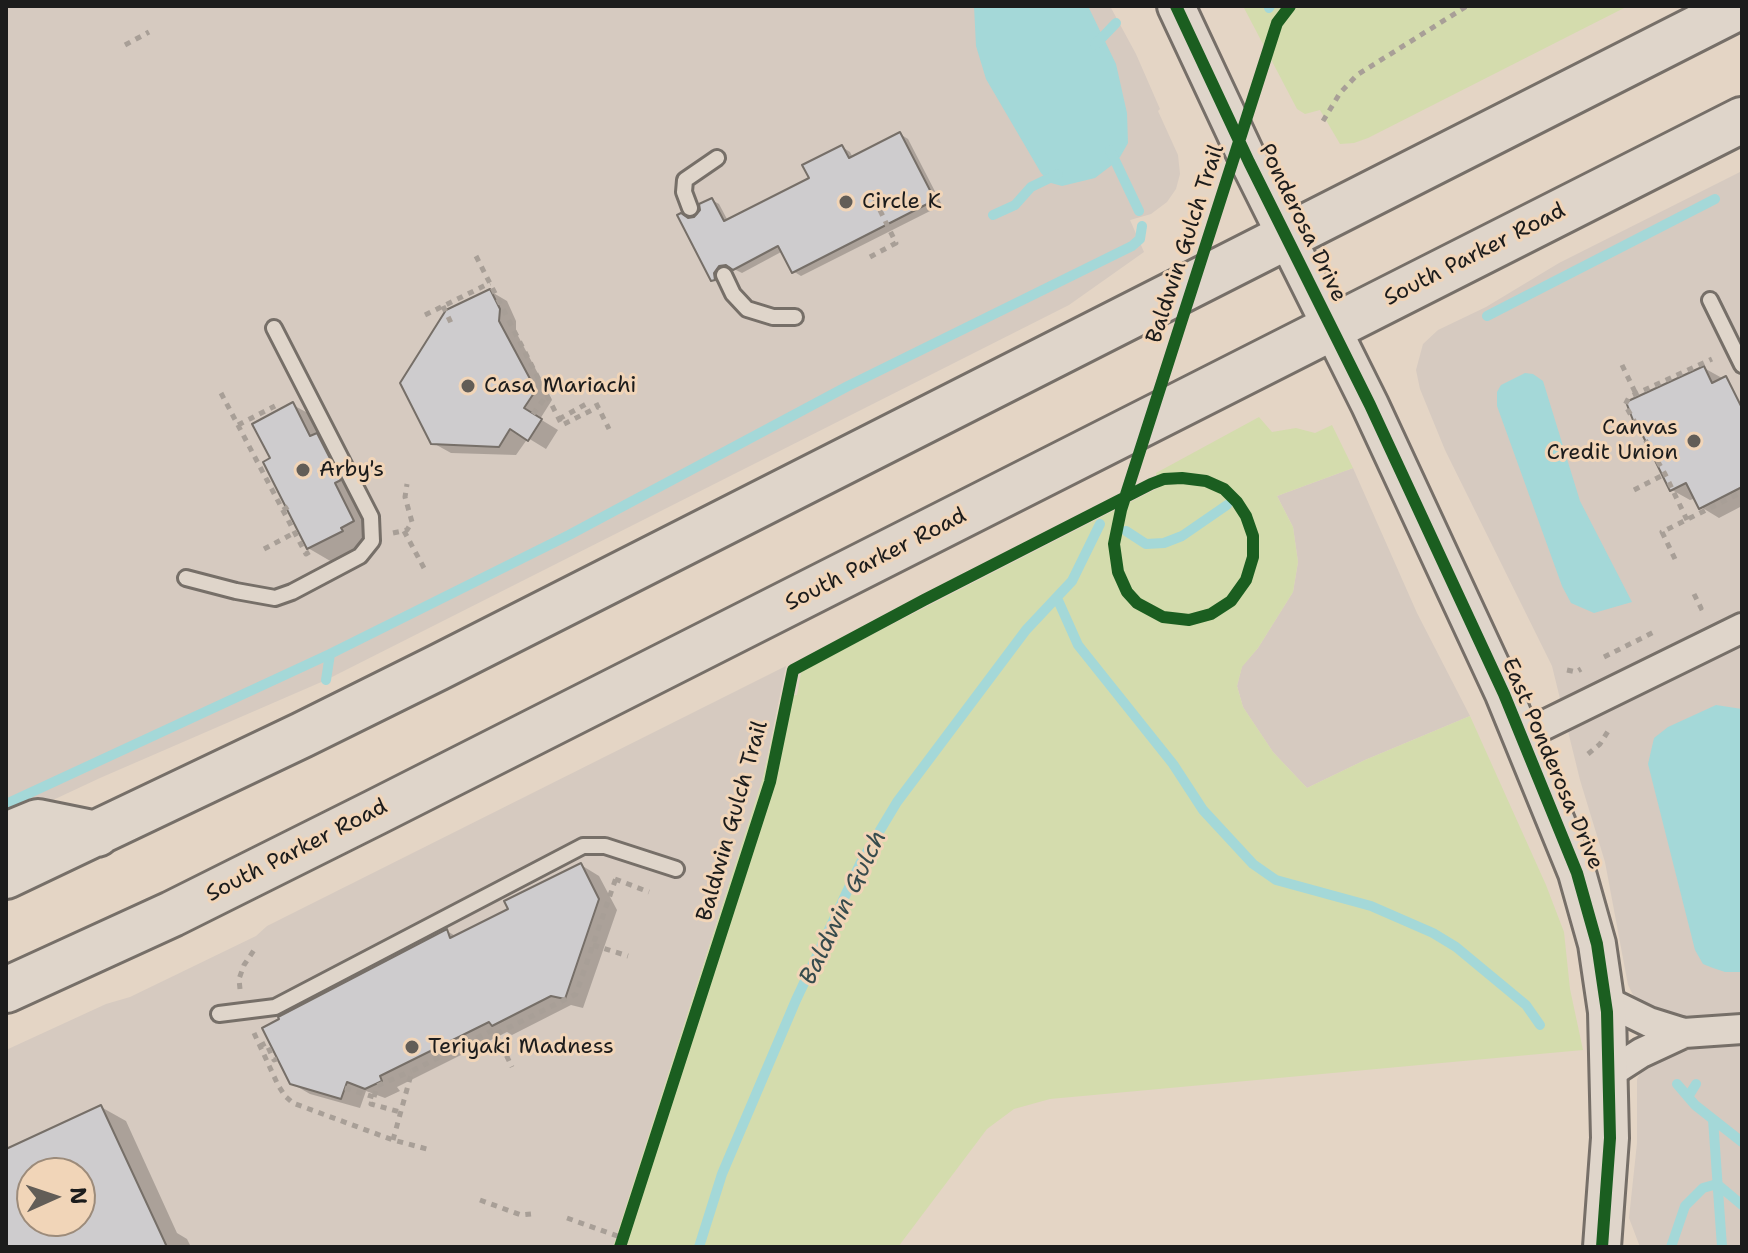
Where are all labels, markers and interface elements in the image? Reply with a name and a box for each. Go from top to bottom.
street label: Ponderosa Drive [1252,140,1352,306]
street label: Baldwin Gulch Trail [1141,141,1231,347]
place label: Circle K [862,189,942,215]
marker: Circle K [837,193,855,211]
street label: South Parker Road [1380,198,1570,312]
place label: Casa Mariachi [484,373,637,399]
marker: Casa Mariachi [459,377,477,395]
place label: Canvas Credit Union [1546,415,1678,466]
marker: Canvas Credit Union [1685,432,1703,450]
place label: Arby's [319,457,384,483]
marker: Arby's [294,461,312,479]
street label: South Parker Road [781,503,971,617]
street label: East Ponderosa Drive [1495,654,1609,874]
street label: Baldwin Gulch Trail [692,718,774,924]
street label: South Parker Road [202,794,392,908]
water label: Baldwin Gulch [794,826,894,990]
place label: Teriyaki Madness [428,1034,614,1060]
marker: Teriyaki Madness [403,1038,421,1056]
north arrow [16,1157,96,1237]
text: N [64,1186,93,1205]

